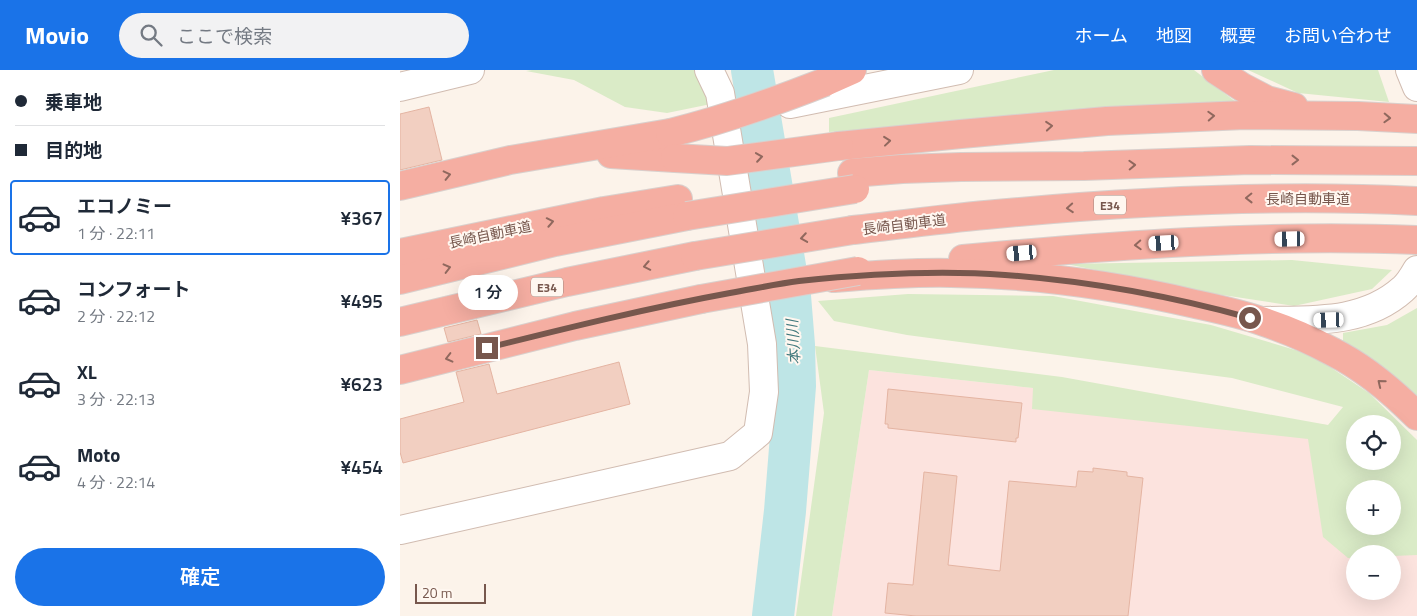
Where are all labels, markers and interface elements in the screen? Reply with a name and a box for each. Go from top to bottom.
search box [119,13,469,58]
text: Movio [25,17,89,53]
icon: search [137,21,165,49]
text: ここで検索 [177,21,272,50]
text: ホーム [1075,22,1128,49]
text: 地図 [1156,22,1192,49]
text: 概要 [1220,22,1256,49]
text: お問い合わせ [1284,22,1392,49]
text: 乗車地 [45,87,102,116]
one-way arrow [1208,111,1216,122]
one-way arrow [1384,112,1392,123]
one-way arrow [1045,121,1053,132]
text: 目的地 [45,135,102,164]
one-way arrow [884,136,892,147]
one-way arrow [755,152,763,163]
one-way arrow [1292,155,1299,165]
one-way arrow [1129,159,1137,170]
one-way arrow [443,170,452,181]
street label: 長崎自動車道 [1266,188,1350,209]
text: エコノミー [77,191,172,220]
one-way arrow [1245,193,1253,204]
icon: car [17,195,62,240]
road number: E34 [1094,196,1126,214]
one-way arrow [1065,202,1073,213]
text: ¥367 [340,203,383,232]
street label: 長崎自動車道 [861,208,947,240]
street label: 長崎自動車道 [447,215,533,253]
one-way arrow [546,217,555,227]
text: 1 分 · 22:11 [77,221,155,245]
car [1274,231,1305,247]
one-way arrow [800,233,809,243]
car [1148,235,1179,251]
one-way arrow [1134,239,1142,250]
car [1006,244,1037,262]
one-way arrow [642,260,651,271]
one-way arrow [443,263,452,274]
text: コンフォート [77,274,190,303]
callout: 1 分 [457,276,517,310]
icon: car [17,278,62,323]
road number: E34 [531,278,563,296]
text: 1 分 [474,280,502,304]
text: ¥495 [340,286,383,315]
text: 2 分 · 22:12 [77,304,155,328]
route start [1239,307,1261,329]
car [1313,312,1344,328]
water label: 本川川 [780,317,806,365]
route end [476,337,498,359]
one-way arrow [445,352,454,363]
text: XL [77,357,97,386]
icon: car [17,361,62,406]
text: ¥623 [340,369,383,398]
one-way arrow [1378,381,1387,389]
text: 3 分 · 22:13 [77,387,155,411]
map controls [1346,415,1401,600]
button: locate [1346,415,1401,470]
text: Moto [77,440,120,469]
icon: car [17,444,62,489]
text: ¥454 [340,452,383,481]
text: 4 分 · 22:14 [77,470,155,494]
button: + [1346,480,1401,535]
button: − [1346,545,1401,600]
button: 確定 [15,548,385,606]
scale bar [415,581,486,604]
text: 20 m [422,582,452,603]

